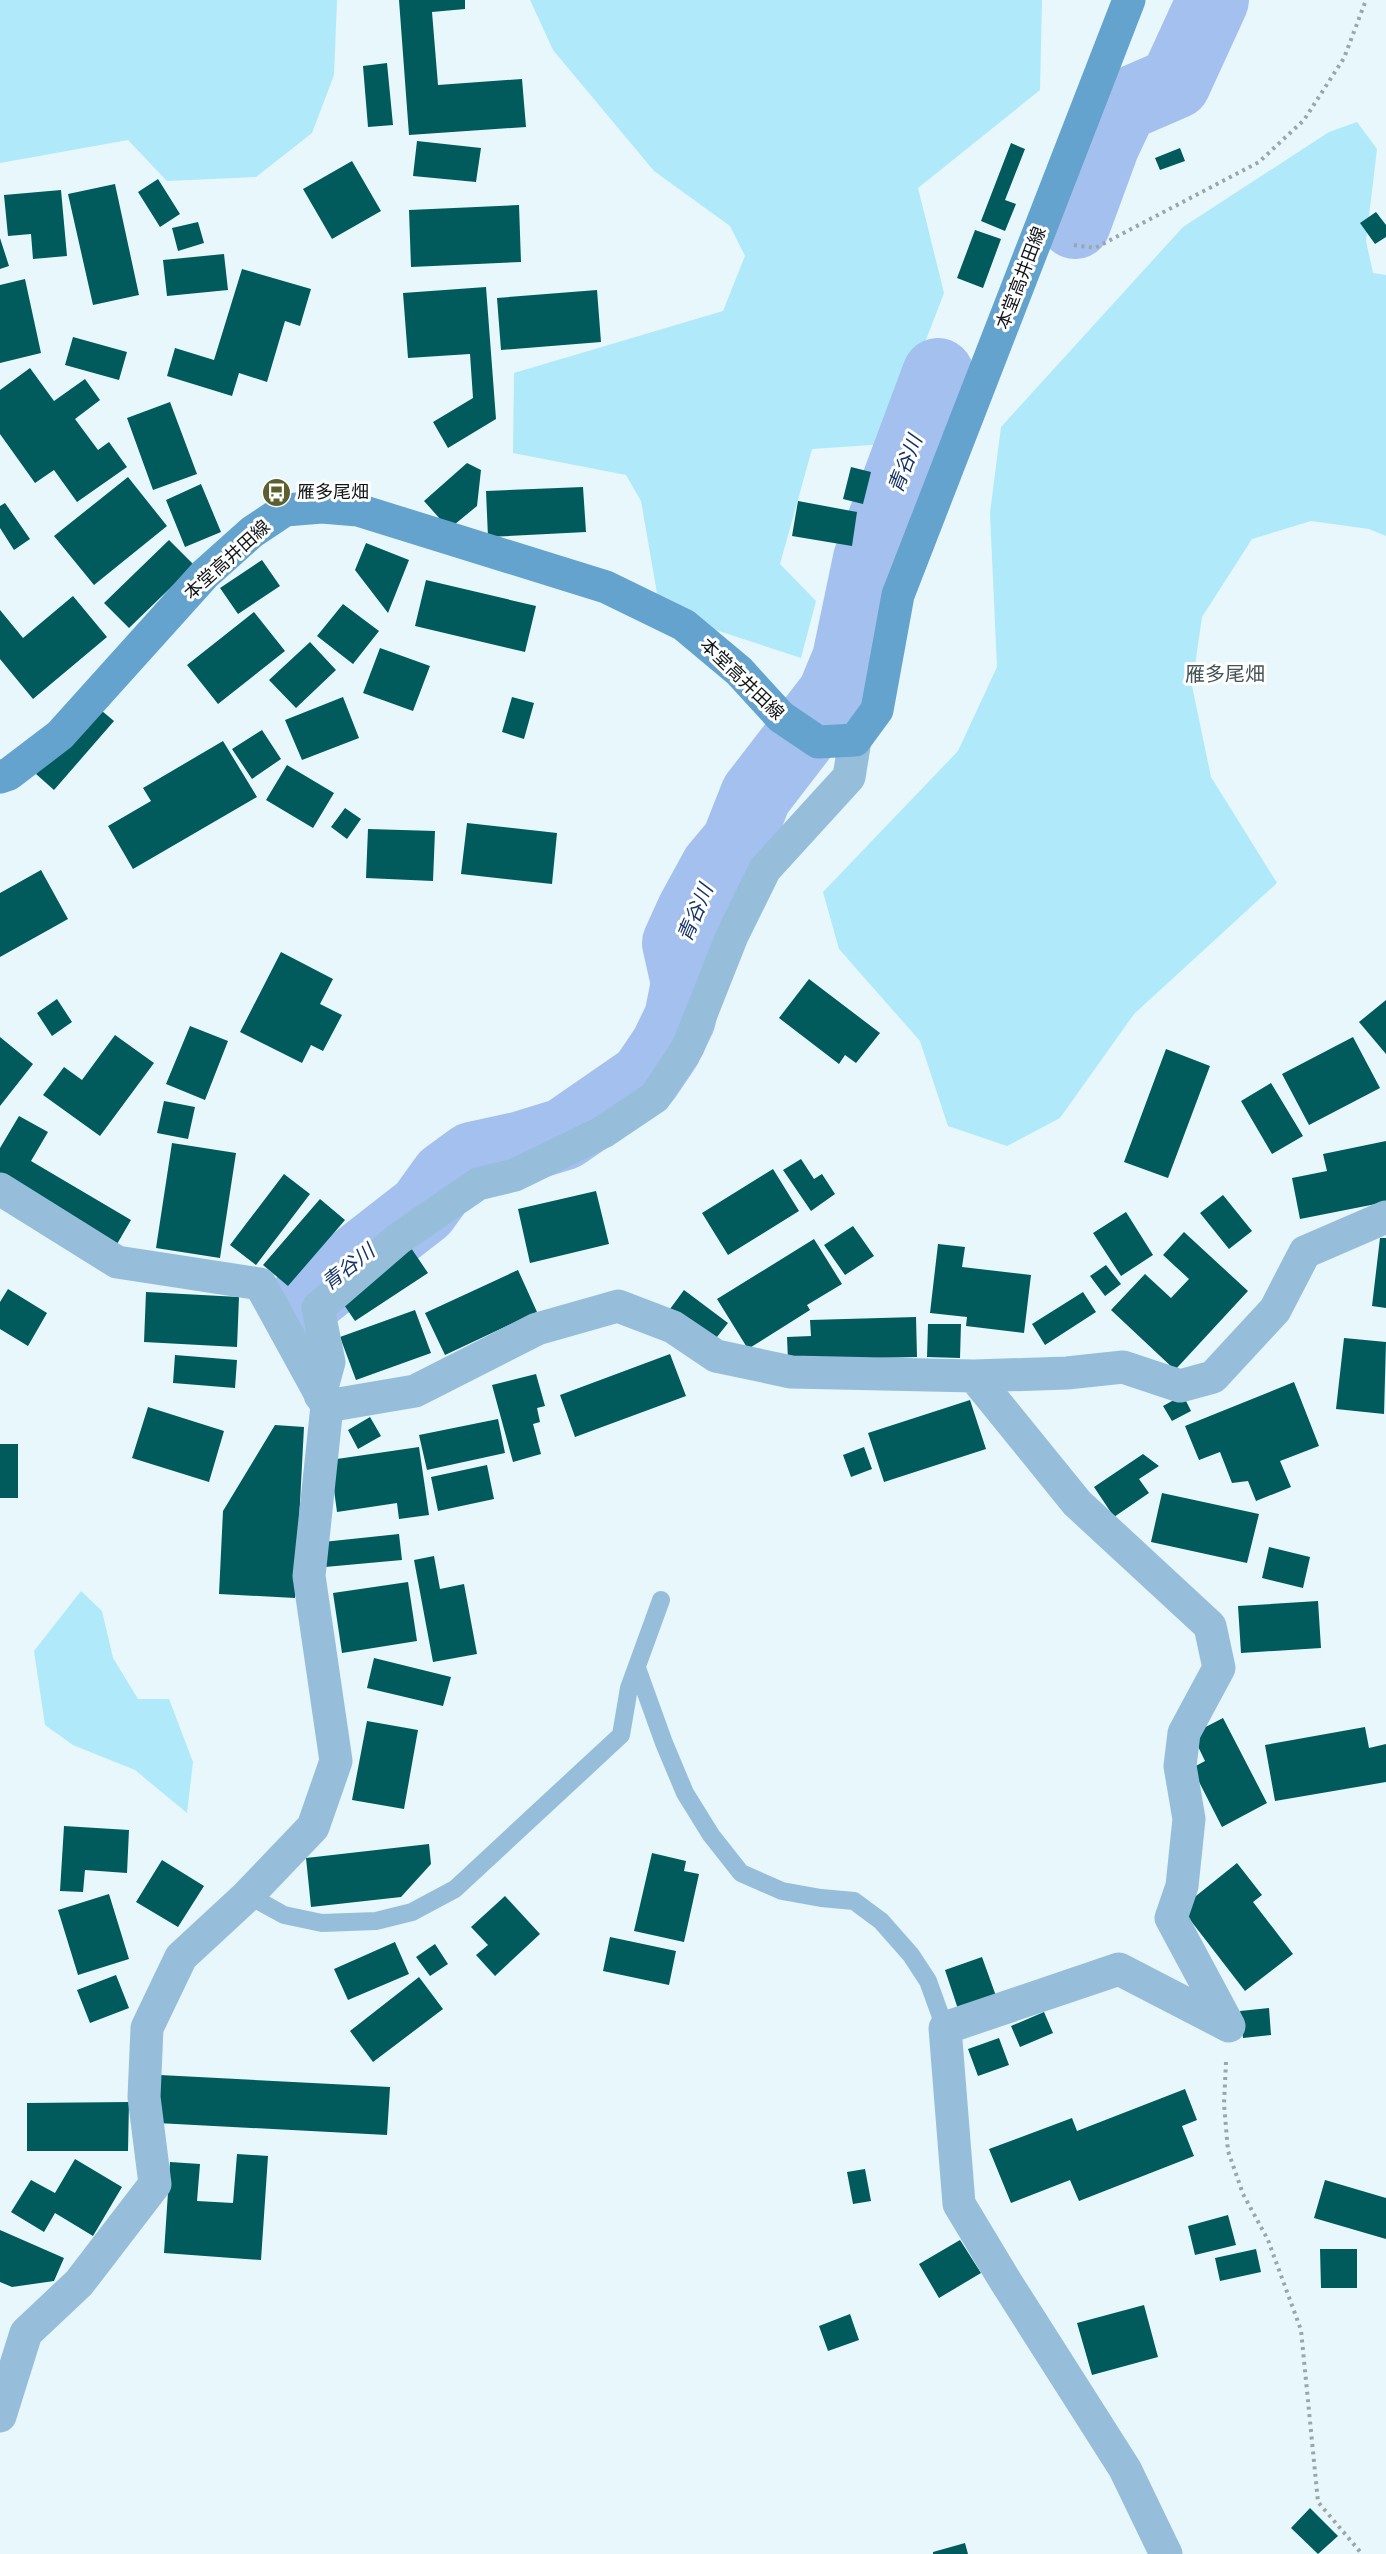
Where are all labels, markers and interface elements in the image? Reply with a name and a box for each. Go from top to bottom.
street label: 本堂高井田線 [990,223,1052,333]
water label: 青谷川 [882,429,929,497]
bus stop icon: 雁多尾畑 [260,476,292,508]
place label: 雁多尾畑 [297,480,369,504]
street label: 本堂高井田線 [179,515,275,605]
street label: 本堂高井田線 [695,633,789,725]
district label: 雁多尾畑 [1185,661,1265,687]
water label: 青谷川 [671,878,719,946]
water label: 青谷川 [316,1237,381,1296]

